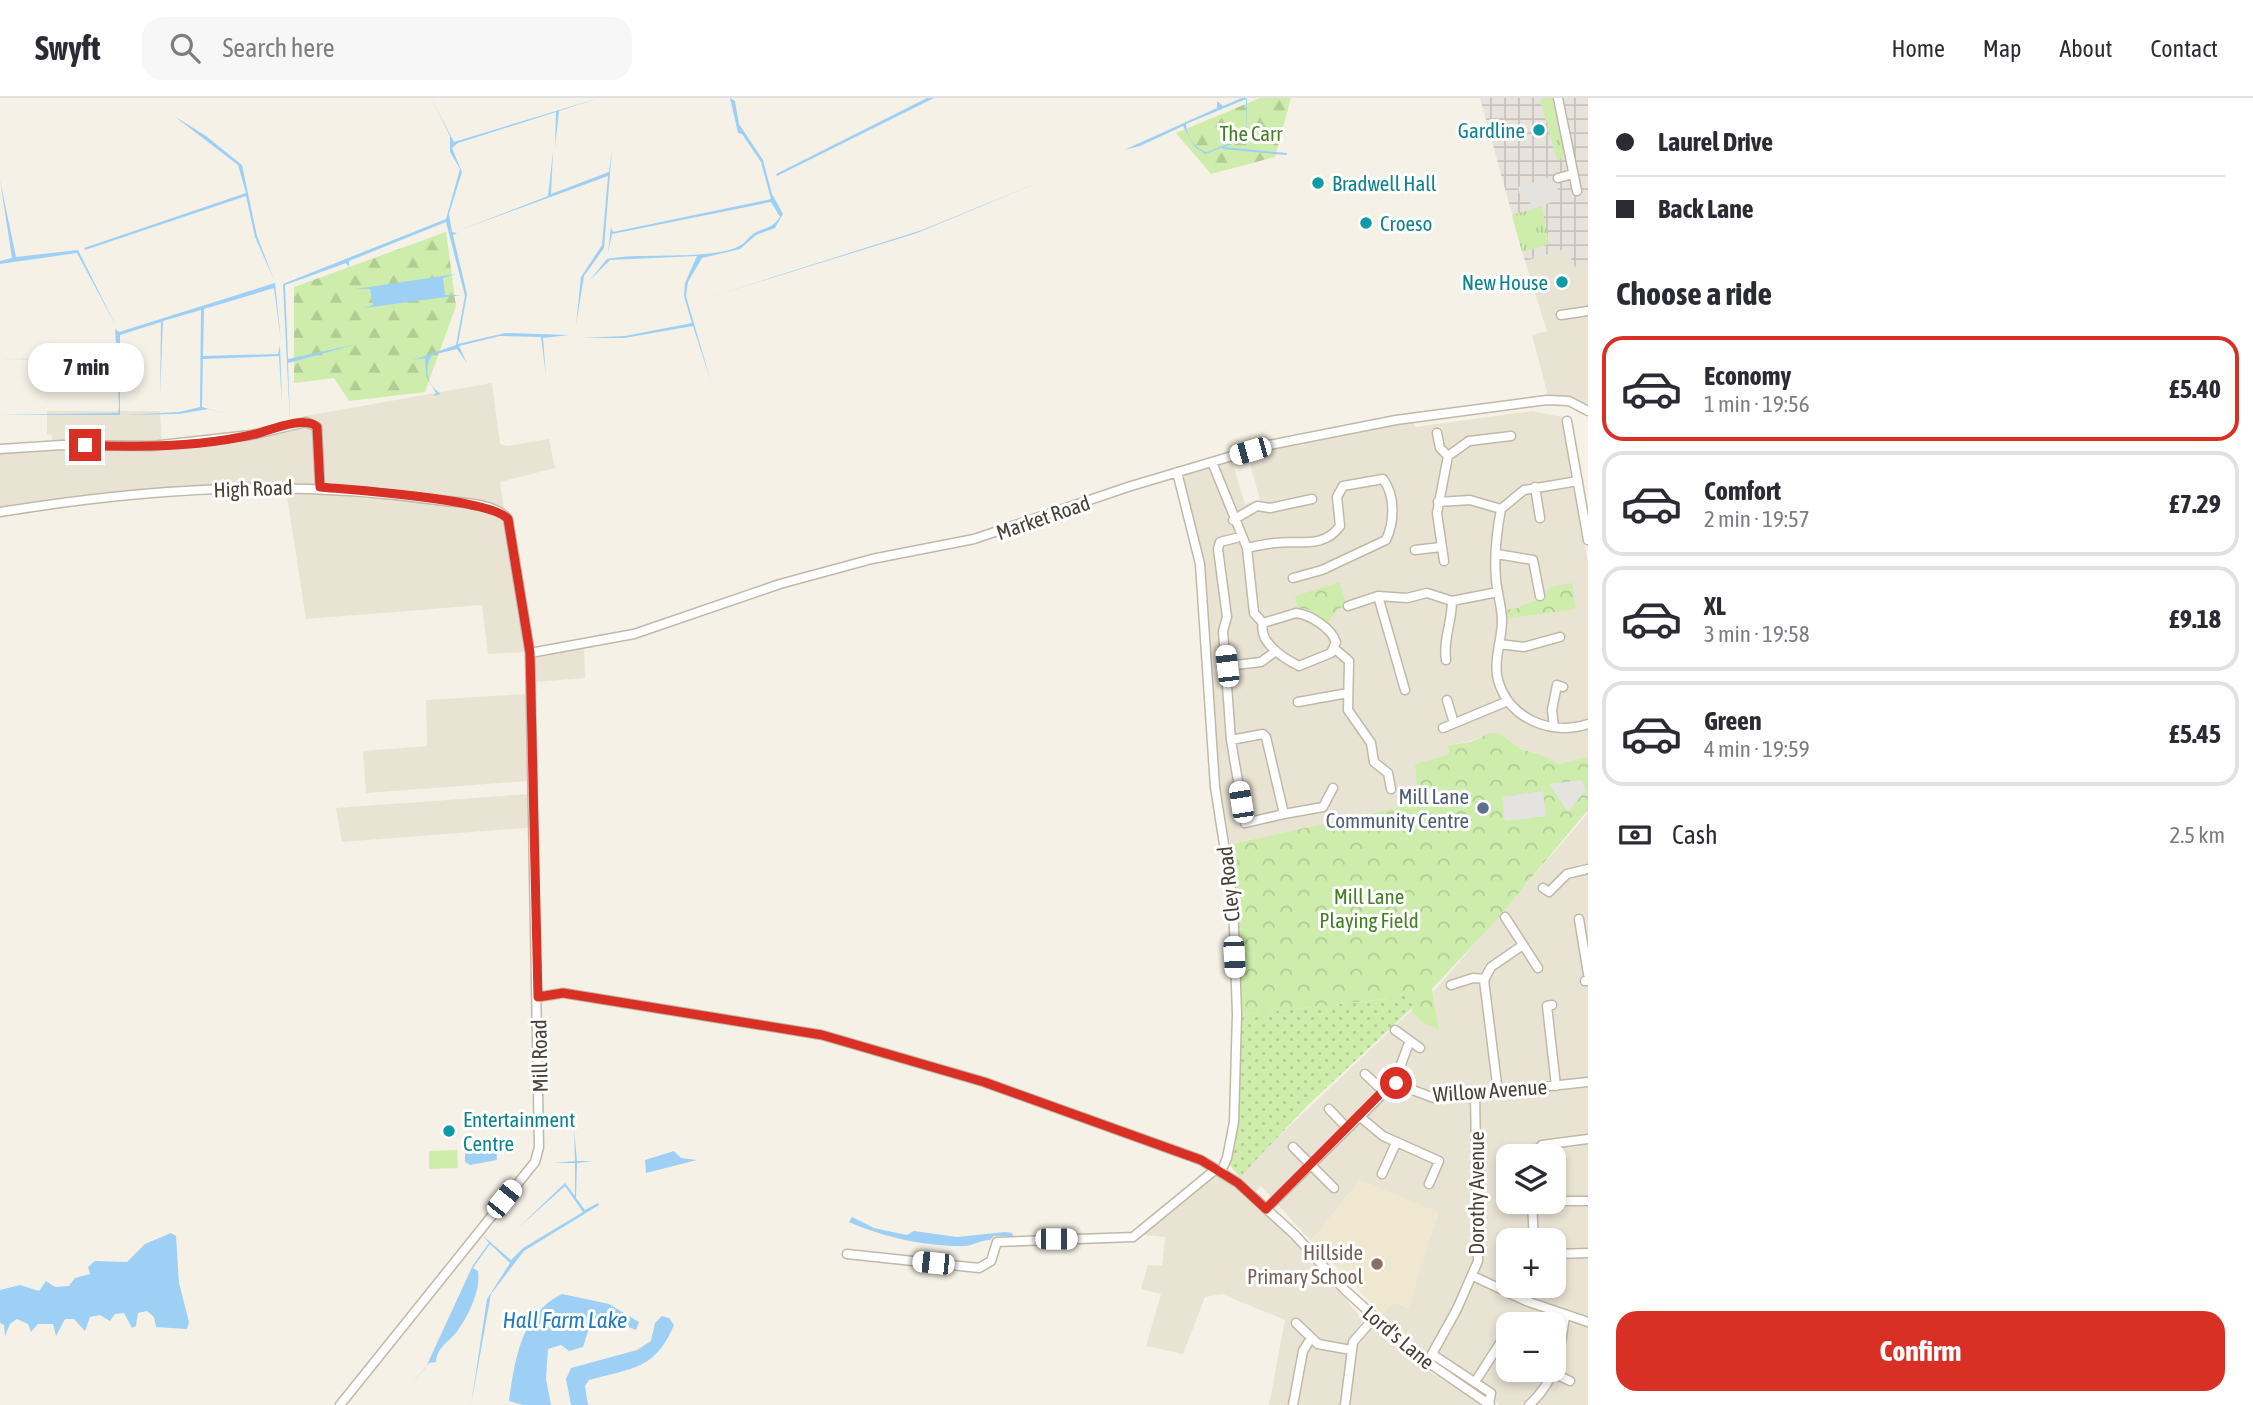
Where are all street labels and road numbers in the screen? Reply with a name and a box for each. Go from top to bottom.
street label: High Road [213,475,293,501]
street label: Market Road [993,490,1093,544]
street label: Cley Road [1212,845,1244,923]
street label: Mill Road [526,1019,552,1093]
street label: Willow Avenue [1432,1074,1548,1106]
street label: Dorothy Avenue [1464,1131,1488,1255]
street label: Lord's Lane [1359,1300,1439,1374]

